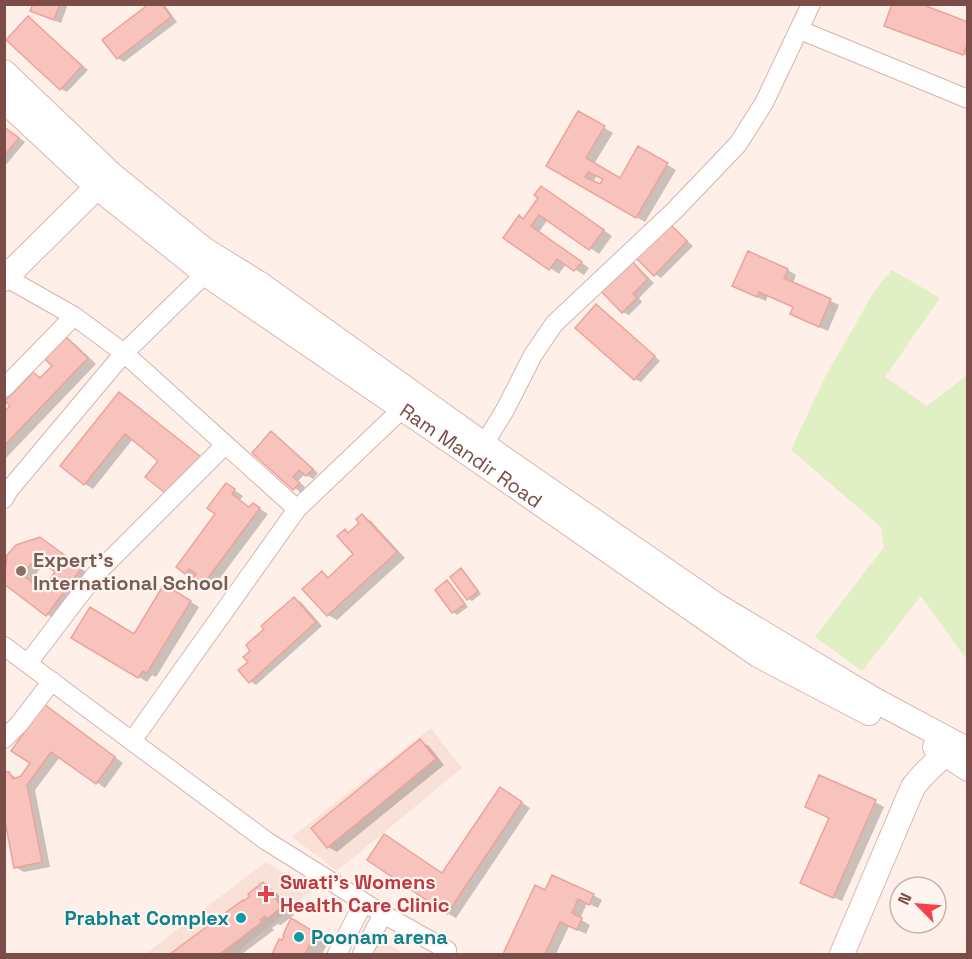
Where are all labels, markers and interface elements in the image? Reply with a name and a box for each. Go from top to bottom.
street label: Ram Mandir Road [395,397,547,514]
place label: Expert's International School [33,547,229,596]
marker: Expert's International School [14,564,28,578]
place label: Swati's Womens Health Care Clinic [280,869,450,918]
north arrow [888,875,948,935]
marker: Swati's Womens Health Care Clinic [257,885,275,903]
text: N [893,890,917,908]
place label: Prabhat Complex [65,905,229,931]
marker: Prabhat Complex [234,911,248,925]
place label: Poonam arena [311,924,448,950]
marker: Poonam arena [292,930,306,944]

